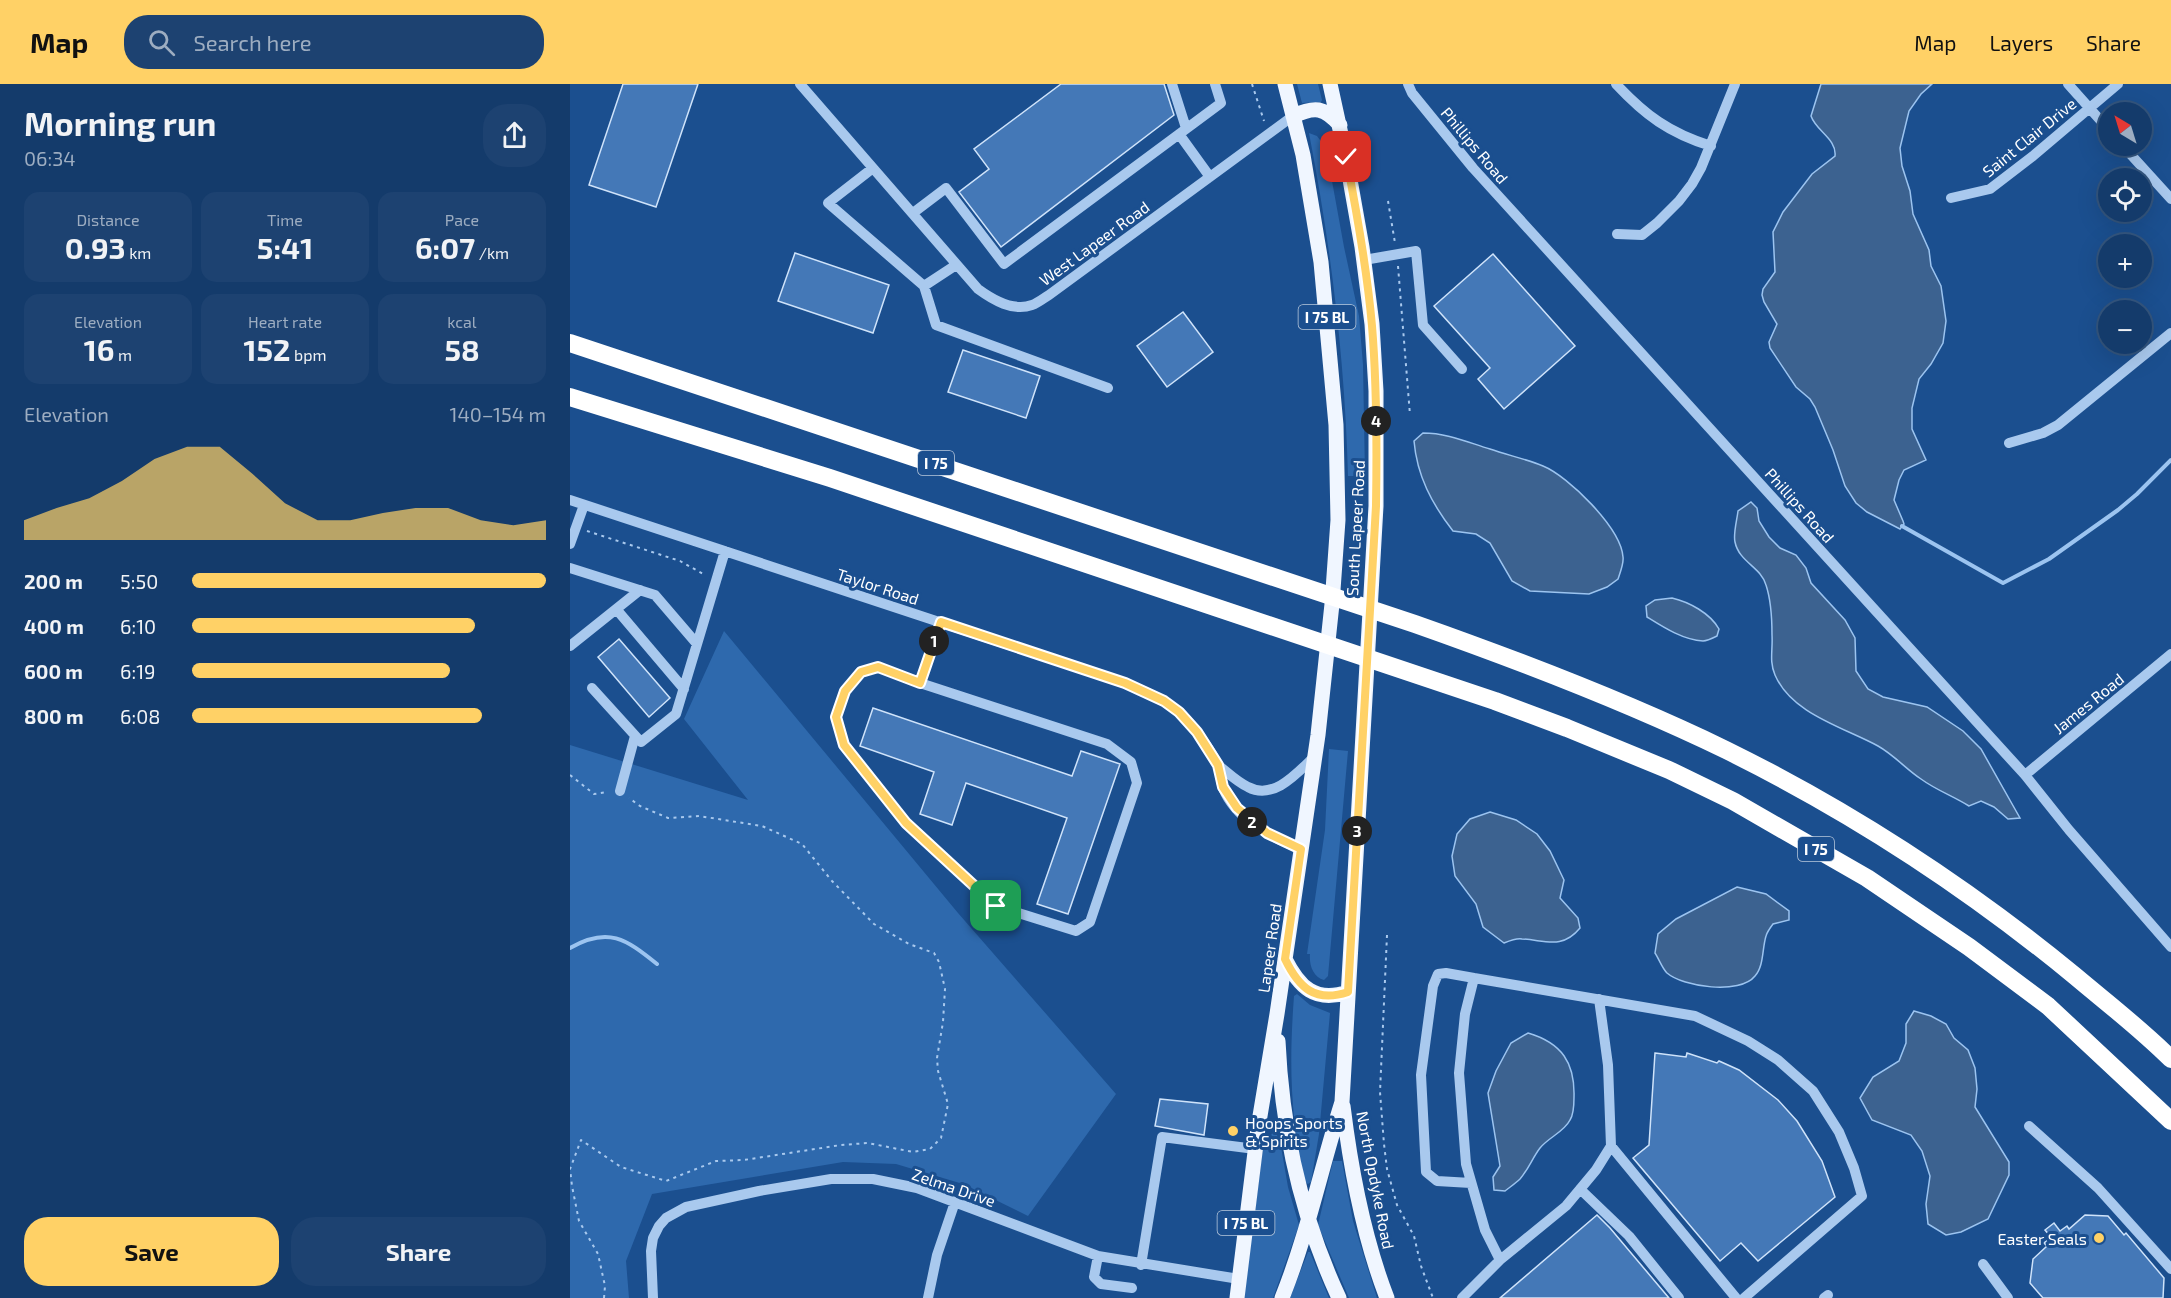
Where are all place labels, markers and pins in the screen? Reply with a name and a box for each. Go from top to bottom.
pin [1320,131,1371,182]
pin: 4 [1361,406,1391,436]
pin: 1 [919,626,949,656]
pin: 2 [1237,807,1267,837]
pin: 3 [1342,816,1372,846]
pin [970,880,1021,931]
place label: Hoops Sports & Spirits [1245,1113,1343,1150]
marker: Hoops Sports & Spirits [1226,1124,1240,1138]
place label: Easter Seals [1998,1229,2087,1248]
marker: Easter Seals [2092,1231,2106,1245]

